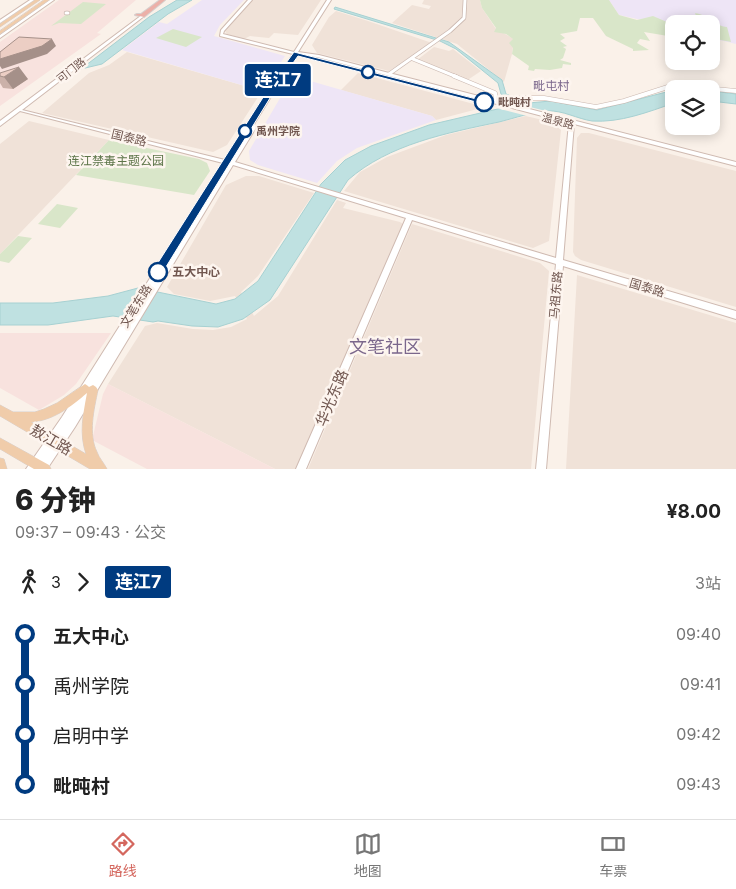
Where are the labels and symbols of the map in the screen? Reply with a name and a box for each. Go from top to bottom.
street label: 可门路 [54,54,88,86]
line badge: 连江7 [249,64,307,96]
unlabelled marker [361,65,375,79]
district label: 毗屯村 [533,78,570,93]
marker: 毗旽村 [474,92,494,112]
place label: 毗旽村 [498,95,531,109]
street label: 温泉路 [540,110,576,132]
marker: 禹州学院 [238,124,252,138]
place label: 禹州学院 [256,124,300,138]
street label: 国泰路 [110,126,148,149]
park label: 连江禁毒主题公园 [68,153,164,168]
marker: 五大中心 [148,262,168,282]
place label: 五大中心 [172,264,220,279]
street label: 马祖东路 [546,270,565,320]
street label: 国泰路 [628,275,667,300]
street label: 文笔东路 [116,281,155,330]
district label: 文笔社区 [349,336,421,357]
street label: 华光东路 [311,366,352,429]
street label: 敖江路 [27,420,75,459]

